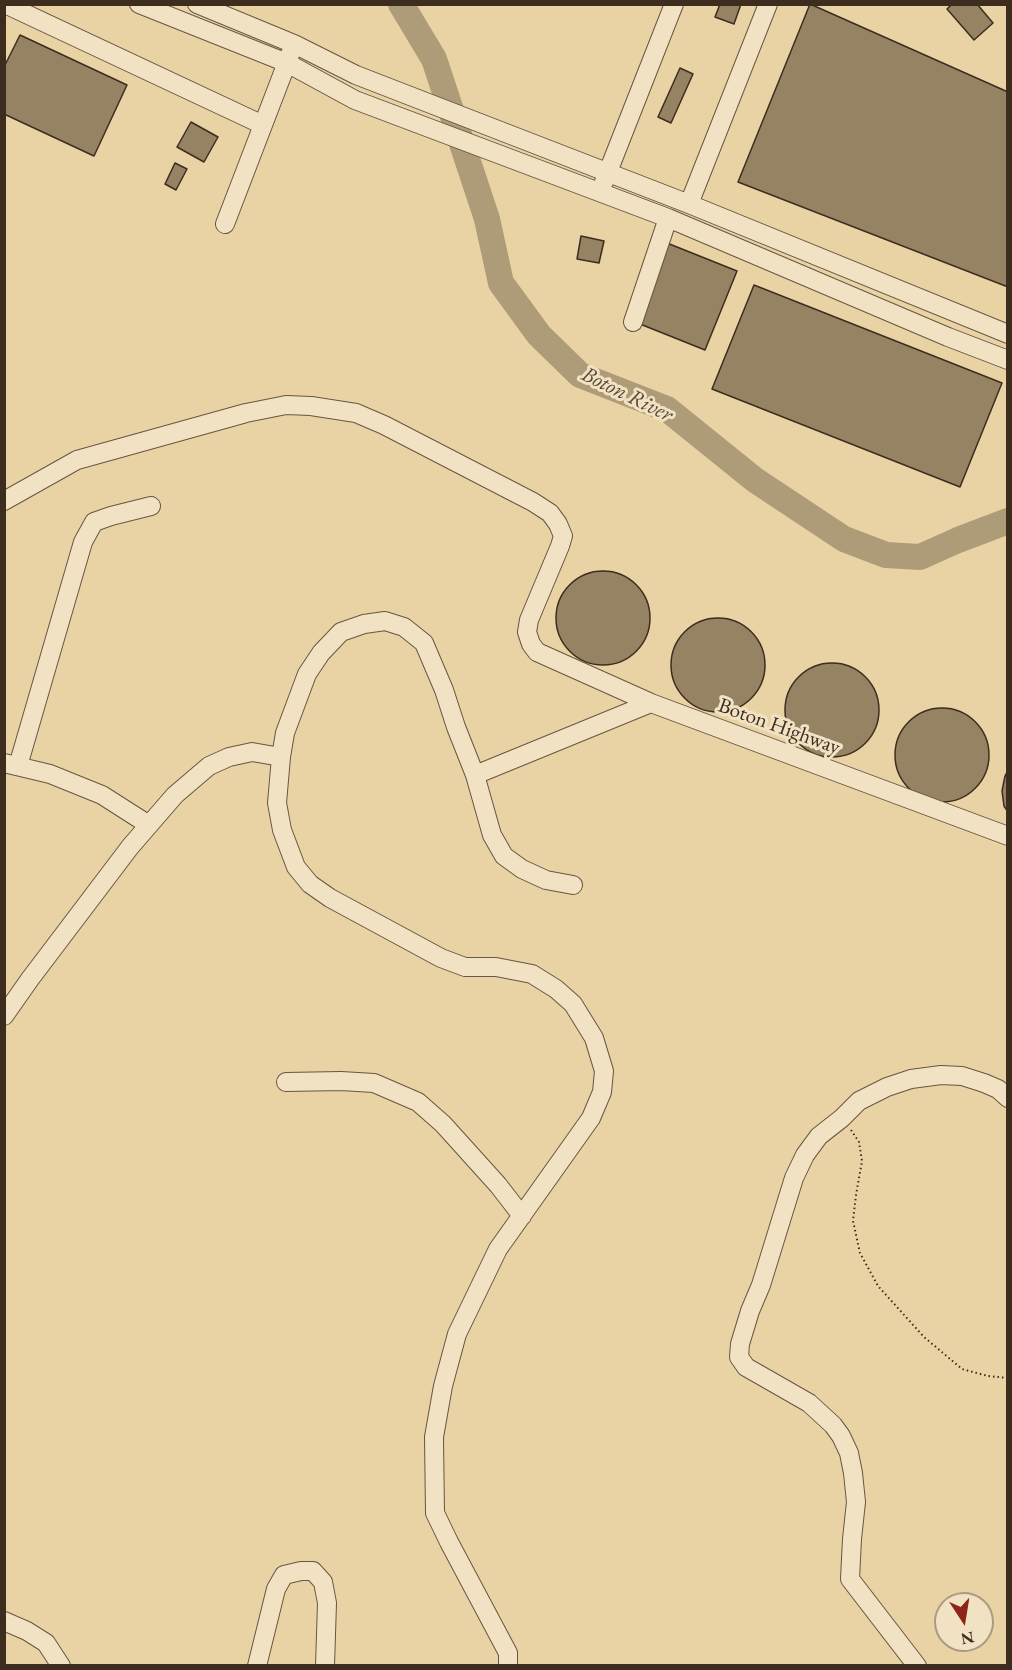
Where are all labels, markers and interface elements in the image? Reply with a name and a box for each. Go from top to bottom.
water label: Boton River [577,362,677,428]
street label: Boton Highway [715,693,843,761]
north arrow [934,1592,994,1652]
text: N [959,1627,976,1650]

